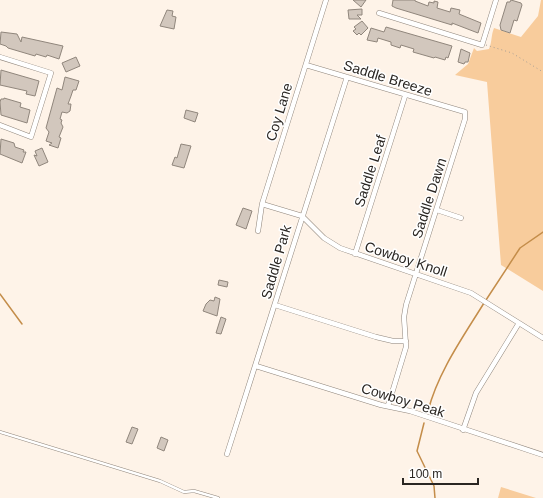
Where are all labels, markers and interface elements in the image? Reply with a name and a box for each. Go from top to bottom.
street label: Saddle Breeze [342,57,434,99]
street label: Coy Lane [263,81,295,143]
street label: Saddle Leaf [351,133,389,209]
street label: Saddle Dawn [409,156,449,240]
street label: Saddle Park [258,222,294,301]
street label: Cowboy Knoll [363,238,449,280]
street label: Cowboy Peak [359,380,448,421]
scale bar [403,460,478,486]
text: 100 m [409,467,442,481]

